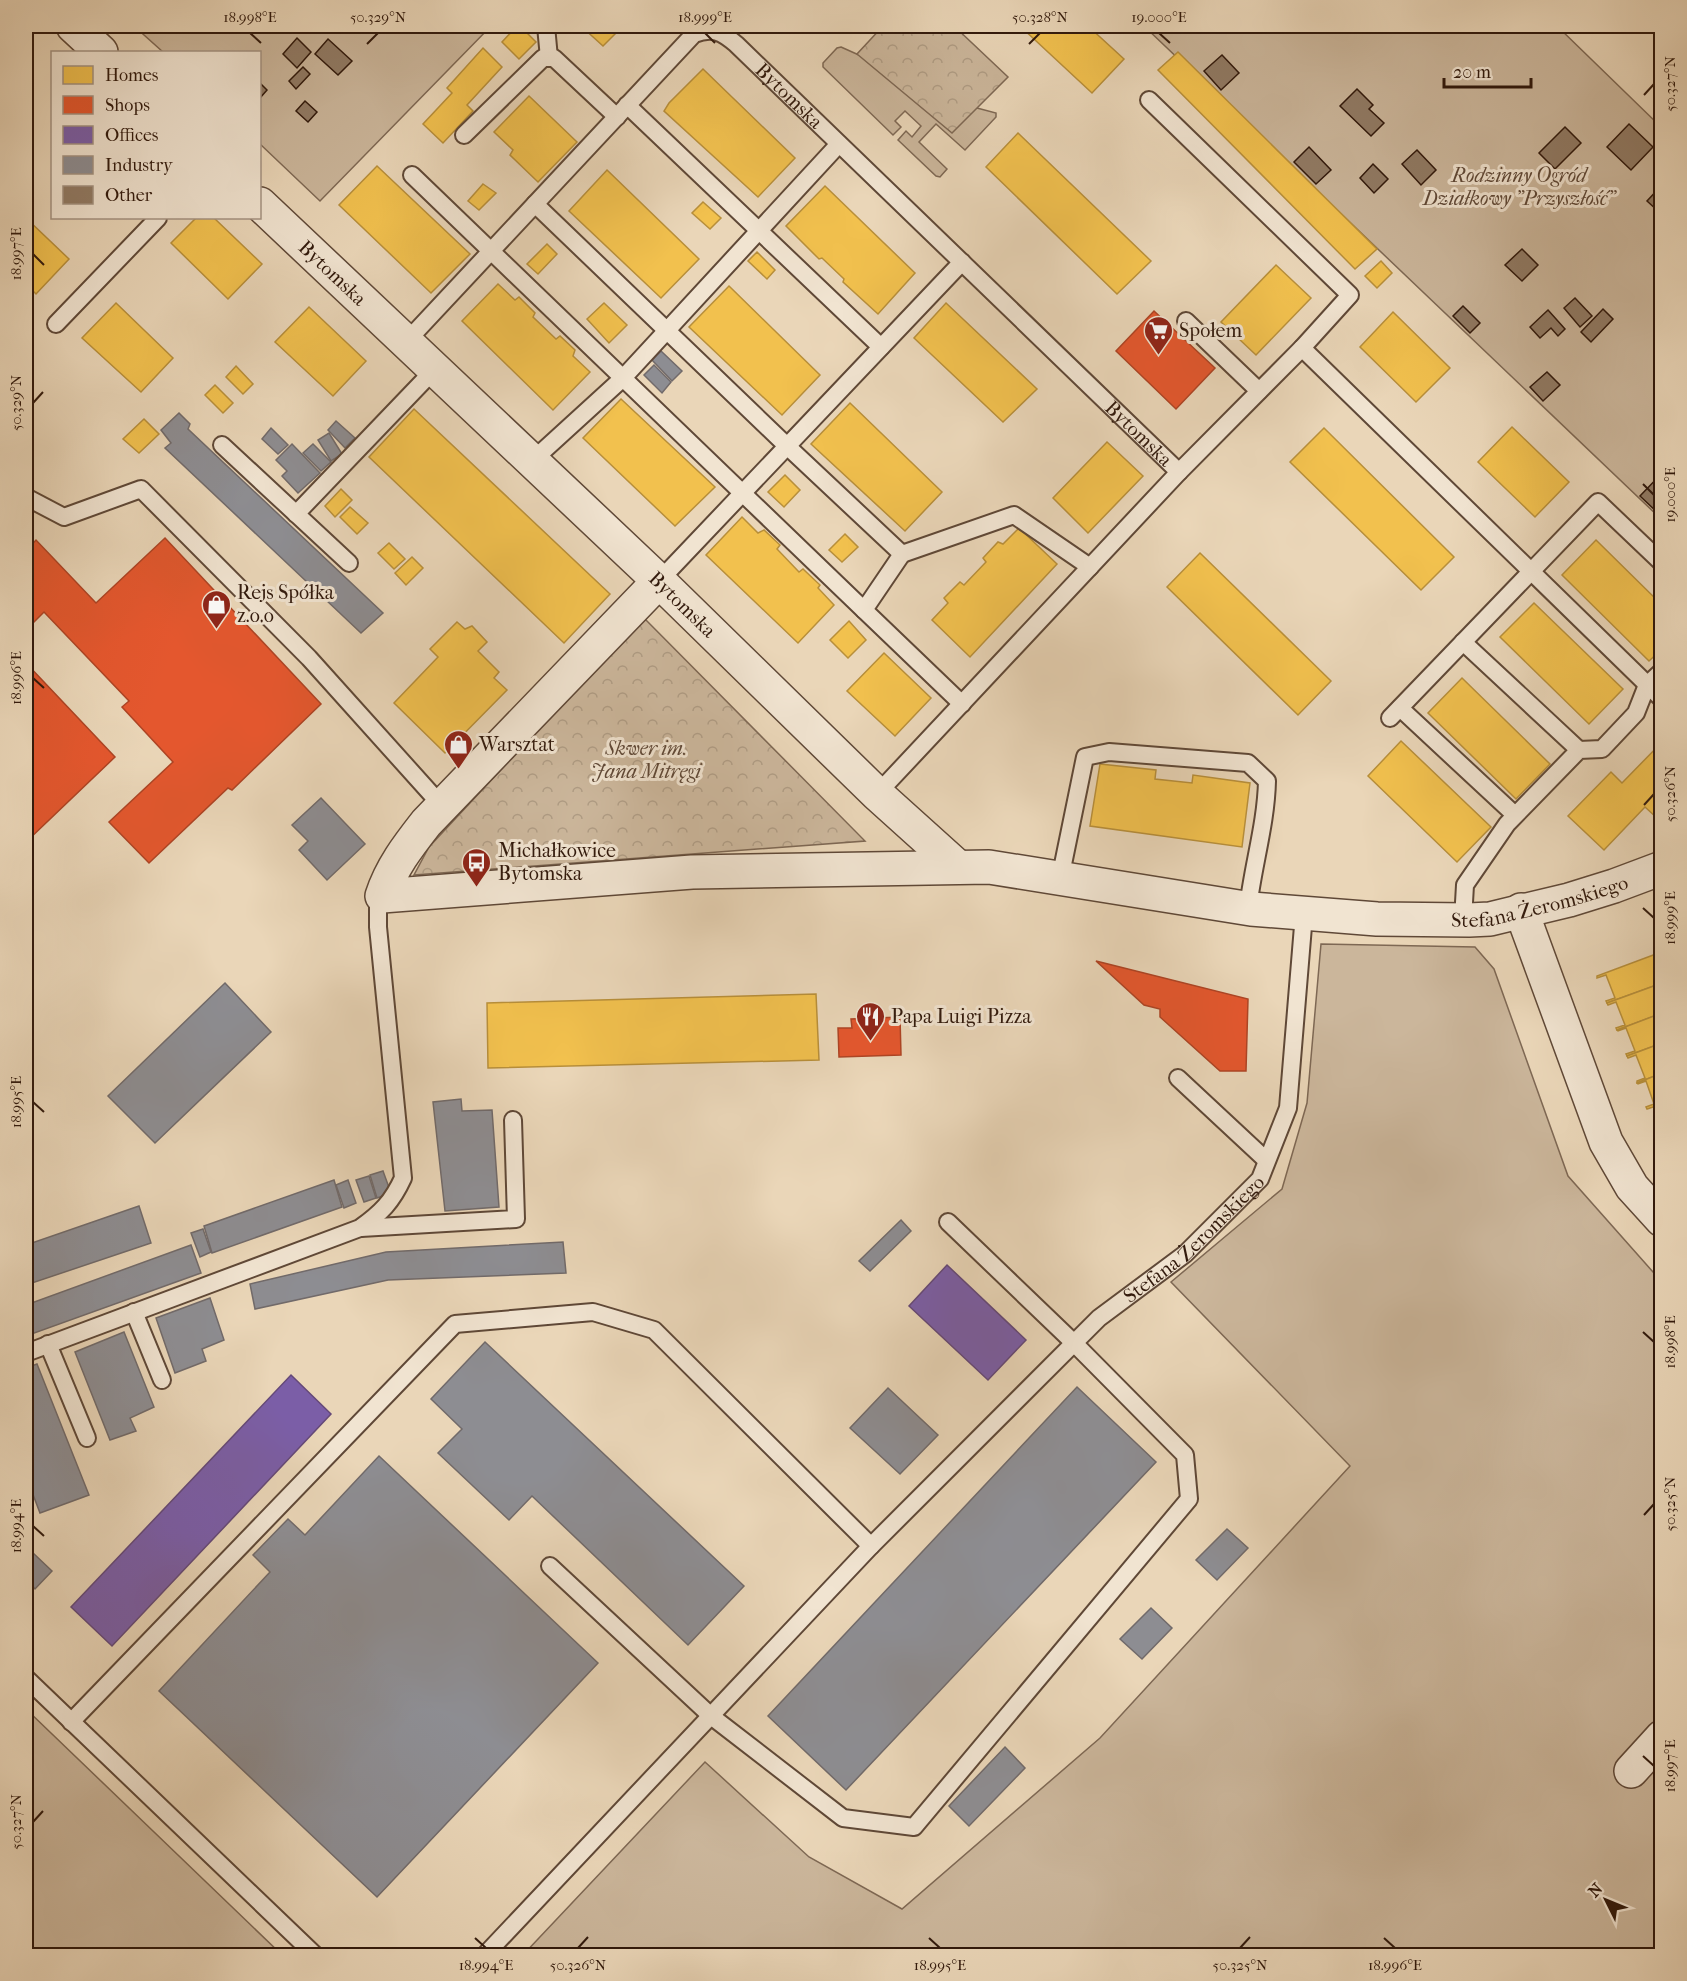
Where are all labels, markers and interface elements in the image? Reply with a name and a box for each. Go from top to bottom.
text: 18.998°E [223,8,277,26]
text: 50.329°N [350,8,407,26]
text: 18.999°E [678,8,732,26]
text: 50.328°N [1012,8,1069,26]
text: 19.000°E [1131,8,1187,26]
legend [51,51,261,219]
scale bar [1444,51,1531,89]
text: 50.327°N [1661,56,1679,112]
street label: Bytomska [751,58,828,134]
text: 20 m [1453,62,1491,83]
text: Homes [105,65,159,86]
text: Shops [105,95,150,116]
text: Offices [105,125,159,146]
text: Industry [105,155,174,176]
park label: Rodzinny Ogród Działkowy "Przyszłość" [1421,164,1618,210]
text: Other [105,185,153,206]
text: 18.997°E [7,227,25,281]
street label: Bytomska [294,235,372,311]
supermarket icon: Społem [1142,314,1174,356]
place label: Społem [1179,319,1242,342]
text: 50.329°N [7,374,25,431]
street label: Bytomska [1101,396,1178,471]
text: 19.000°E [1661,467,1679,523]
street label: Bytomska [644,566,721,642]
place label: Rejs Spółka z.o.o [237,581,335,627]
shop icon: Rejs Spółka z.o.o [200,588,232,630]
text: 18.996°E [7,651,25,705]
shop icon: Warsztat [442,728,474,770]
place label: Warsztat [478,733,555,756]
park label: Skwer im. Jana Mitręgi [591,737,702,783]
text: 50.326°N [1661,765,1679,822]
place label: Michałkowice Bytomska [498,839,616,885]
bus stop icon: Michałkowice Bytomska [461,846,493,888]
street label: Stefana Żeromskiego [1451,870,1631,932]
text: 18.999°E [1661,891,1679,945]
restaurant icon: Papa Luigi Pizza [854,1000,886,1042]
place label: Papa Luigi Pizza [891,1005,1032,1028]
text: 18.995°E [7,1076,25,1128]
street label: Stefana Żeromskiego [1119,1170,1269,1307]
text: 18.998°E [1661,1315,1679,1369]
text: 50.325°N [1661,1476,1679,1531]
text: 18.994°E [7,1499,25,1553]
text: 18.997°E [1661,1739,1679,1793]
text: 50.327°N [7,1794,25,1850]
north arrow [1576,1870,1636,1930]
text: N [1584,1879,1607,1901]
text: 18.994°E [459,1956,513,1974]
text: 50.326°N [550,1956,607,1974]
text: 18.995°E [914,1956,966,1974]
text: 50.325°N [1213,1956,1268,1974]
text: 18.996°E [1368,1956,1422,1974]

